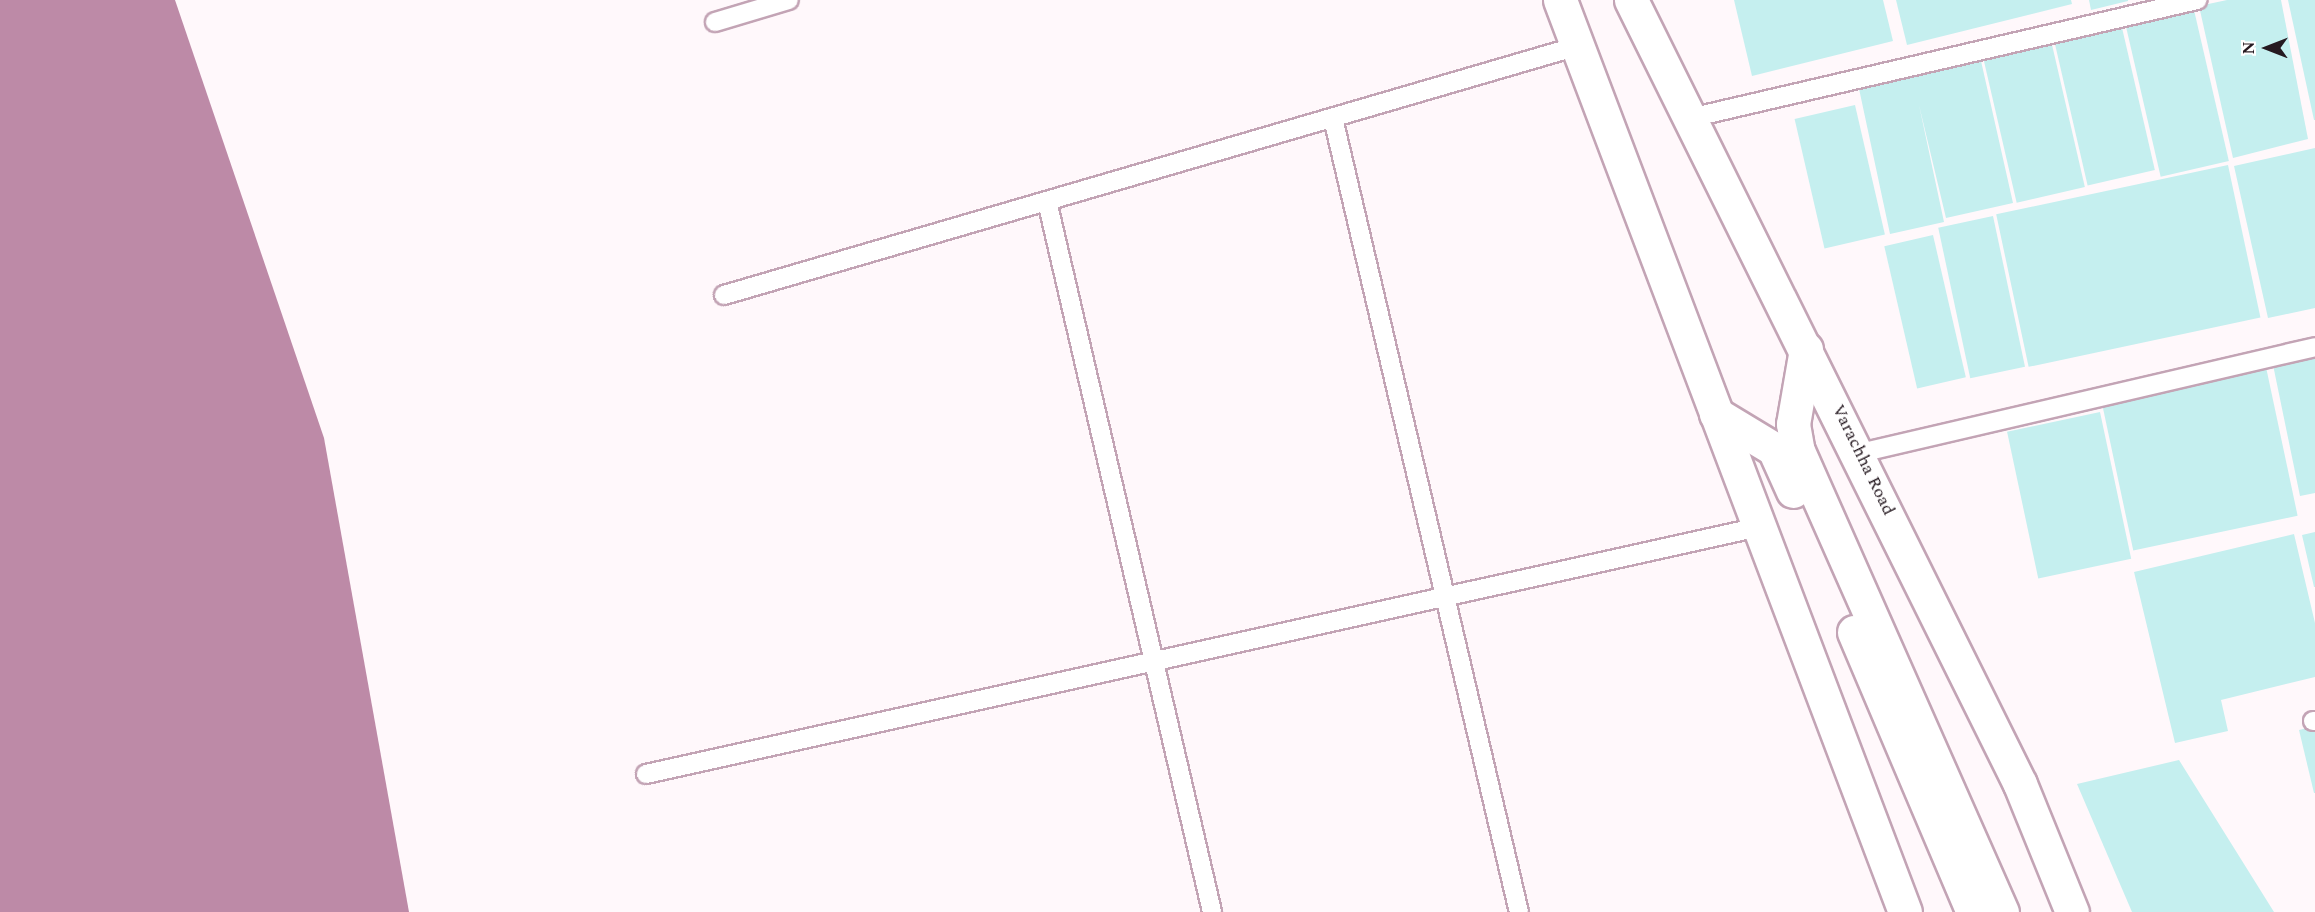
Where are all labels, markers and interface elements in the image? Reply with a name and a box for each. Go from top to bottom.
north arrow [2237,18,2297,78]
text: N [2237,41,2261,55]
street label: Varachha Road [1827,401,1899,519]

